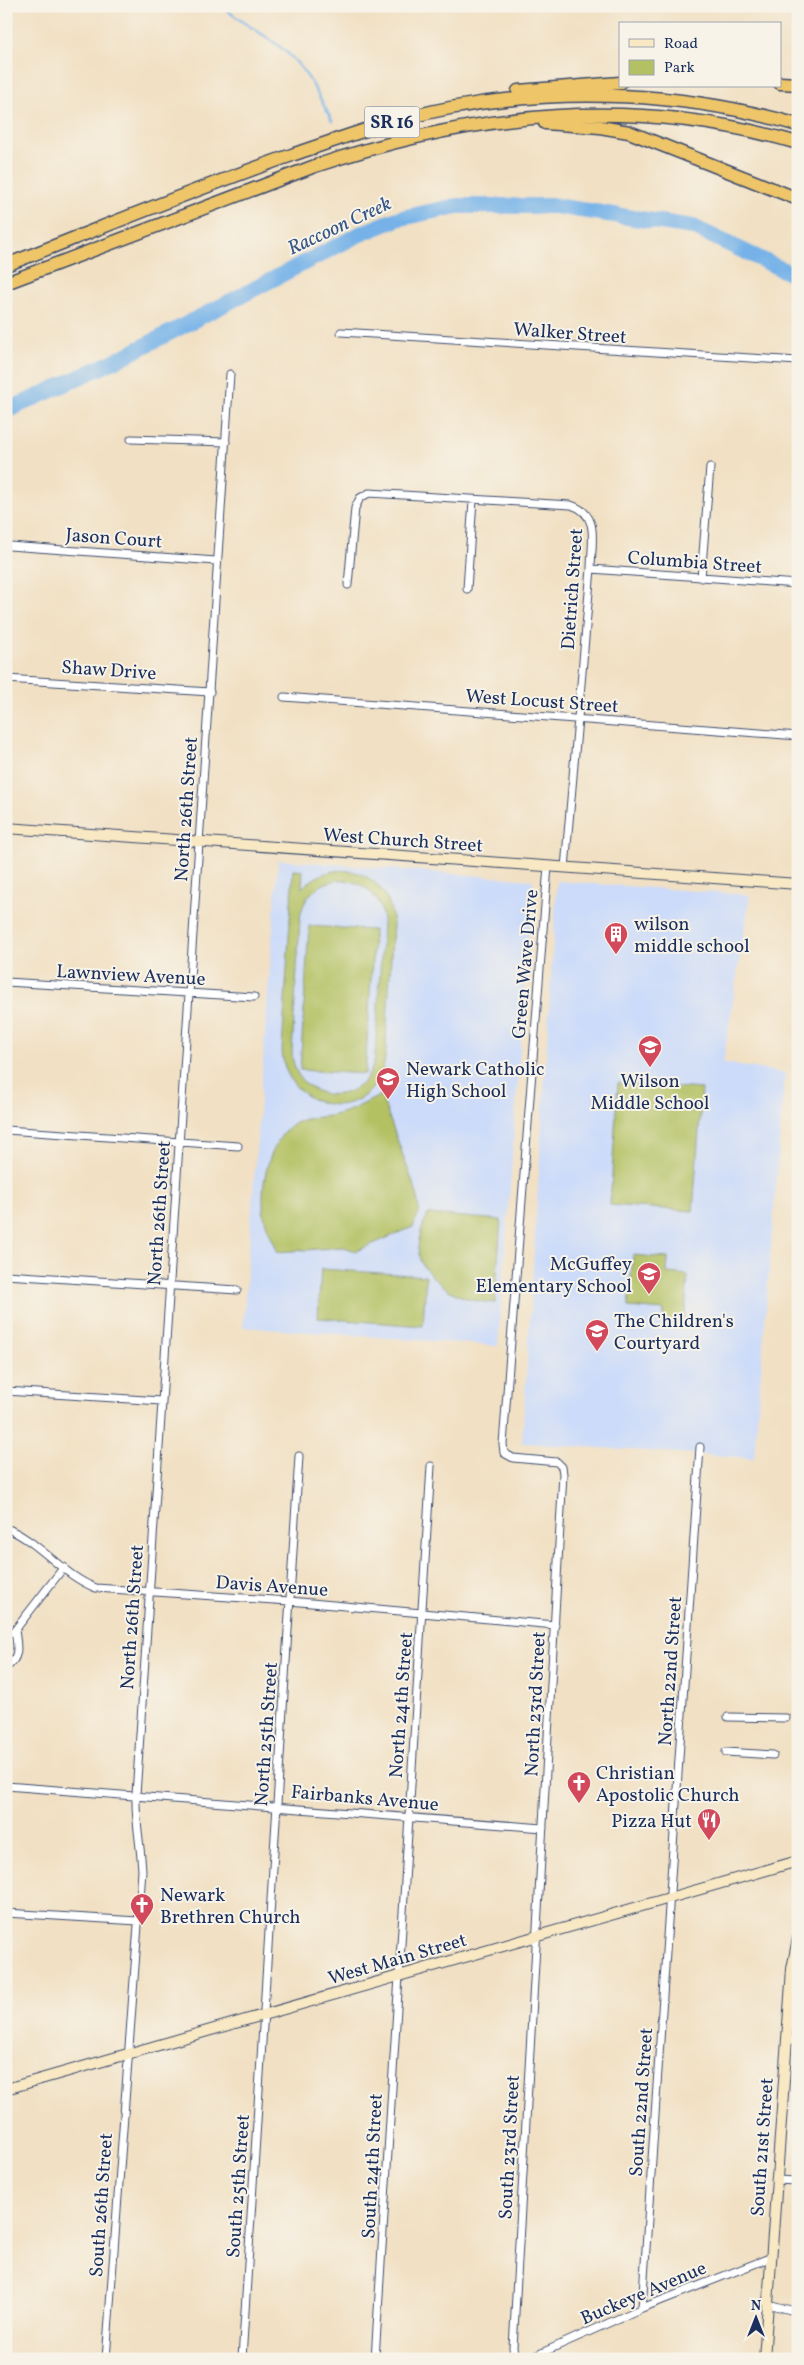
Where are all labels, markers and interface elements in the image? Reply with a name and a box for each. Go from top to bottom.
legend [619,22,782,88]
text: Road [664,34,698,55]
text: Park [664,58,695,79]
road number: SR 16 [364,106,420,138]
water label: Raccoon Creek [283,190,397,263]
street label: Walker Street [512,317,628,351]
street label: Jason Court [65,523,163,555]
street label: Dietrich Street [556,527,590,651]
street label: Columbia Street [627,545,763,581]
street label: Shaw Drive [61,655,157,687]
street label: West Locust Street [464,684,620,720]
street label: North 26th Street [169,735,205,883]
street label: West Church Street [322,822,484,860]
street label: Green Wave Drive [507,888,545,1040]
place label: wilson middle school [634,912,750,960]
building icon: wilson middle school [603,921,629,955]
street label: Lawnview Avenue [56,959,206,993]
school or university icon: Wilson Middle School [637,1034,663,1068]
place label: Newark Catholic High School [406,1057,545,1105]
school or university icon: Newark Catholic High School [375,1066,401,1100]
place label: Wilson Middle School [591,1069,710,1117]
street label: North 26th Street [142,1139,178,1287]
place label: McGuffey Elementary School [476,1252,632,1300]
school or university icon: McGuffey Elementary School [636,1261,662,1295]
place label: The Children's Courtyard [614,1309,734,1357]
school or university icon: The Children's Courtyard [584,1318,610,1352]
street label: North 26th Street [115,1543,151,1691]
street label: Davis Avenue [215,1570,329,1604]
street label: North 22nd Street [653,1595,689,1747]
street label: North 23rd Street [519,1630,553,1777]
street label: North 24th Street [384,1631,420,1779]
street label: North 25th Street [249,1661,285,1807]
place label: Christian Apostolic Church [596,1761,740,1809]
church icon: Christian Apostolic Church [566,1770,592,1804]
street label: Fairbanks Avenue [290,1780,440,1818]
restaurant icon: Pizza Hut [696,1807,722,1841]
place label: Pizza Hut [611,1809,692,1835]
place label: Newark Brethren Church [160,1883,301,1931]
church icon: Newark Brethren Church [129,1892,155,1926]
street label: West Main Street [325,1928,470,1992]
street label: South 22nd Street [624,2027,660,2177]
street label: South 23rd Street [493,2074,527,2220]
street label: South 21st Street [745,2077,781,2217]
street label: South 24th Street [356,2092,390,2240]
street label: South 25th Street [221,2113,257,2259]
street label: South 26th Street [84,2132,120,2278]
street label: Buckeye Avenue [577,2256,711,2332]
north arrow [732,2292,782,2342]
text: N [751,2297,761,2316]

